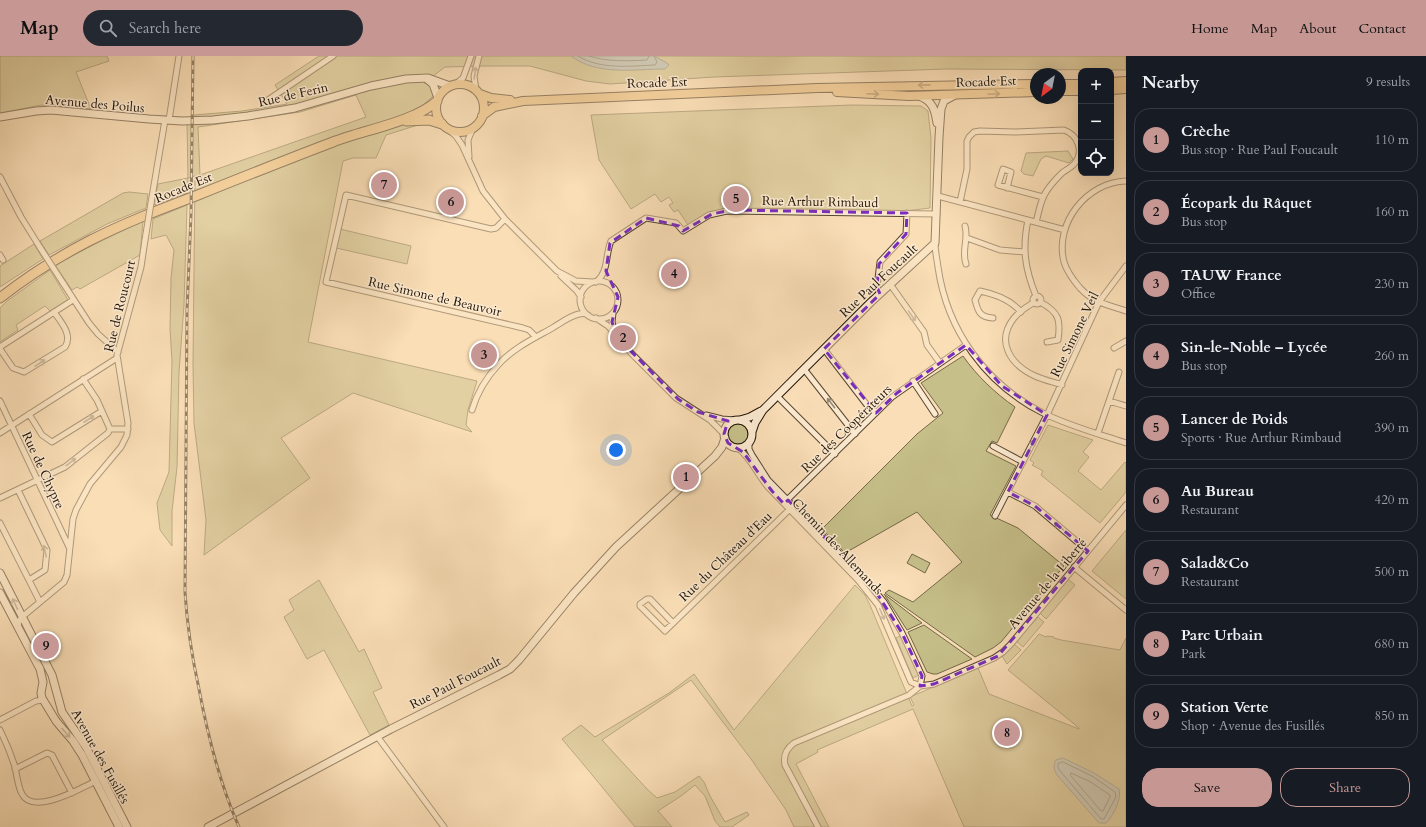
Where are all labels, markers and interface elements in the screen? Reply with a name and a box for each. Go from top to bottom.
search box [83,10,363,46]
text: Map [20,15,59,41]
icon: search [97,17,119,39]
text: Search here [129,18,201,38]
text: Home [1191,19,1229,38]
text: Map [1251,19,1277,38]
text: About [1299,19,1336,38]
text: Contact [1358,19,1406,38]
one-way arrow [471,67,479,80]
north arrow [1030,68,1066,104]
map controls [1078,68,1114,176]
button: + [1078,68,1114,104]
text: Nearby [1142,71,1199,94]
street label: Rocade Est [956,72,1017,92]
street label: Rocade Est [627,73,688,93]
text: 9 results [1366,73,1410,91]
street label: Rue de Ferin [257,78,330,112]
one-way arrow [918,81,931,89]
one-way arrow [987,90,1000,97]
street label: Avenue des Poilus [45,91,145,117]
one-way arrow [866,91,879,98]
button: − [1078,104,1114,140]
text: Crèche [1181,121,1230,141]
text: 1 [1153,131,1159,149]
text: 110 m [1375,131,1409,149]
button: locate [1078,140,1114,176]
text: Bus stop · Rue Paul Foucault [1181,141,1338,159]
street label: Rocade Est [152,168,215,208]
pin: 7 [371,170,397,200]
pin: 5 [723,184,749,214]
pin: 6 [438,187,464,217]
street label: Rue Arthur Rimbaud [762,192,878,212]
text: Écopark du Râquet [1181,193,1312,213]
text: 2 [1153,203,1159,221]
text: 160 m [1375,203,1409,221]
text: Bus stop [1181,213,1227,231]
street label: Rue Paul Foucault [836,240,922,322]
street label: Rue de Roucourt [100,258,140,354]
pin: 4 [661,259,687,289]
text: TAUW France [1181,265,1282,285]
street label: Rue Simone de Beauvoir [366,273,503,321]
text: 3 [1153,275,1159,293]
text: 230 m [1375,275,1409,293]
text: Office [1181,285,1215,303]
street label: Rue Simone Veil [1046,288,1104,380]
one-way arrow [908,310,916,321]
pin: 2 [610,323,636,353]
text: Sin-le-Noble – Lycée [1181,337,1328,357]
pin: 3 [471,340,497,370]
text: 4 [1153,347,1159,365]
text: 260 m [1375,347,1409,365]
text: Bus stop [1181,357,1227,375]
one-way arrow [34,359,45,368]
street label: Rue des Coopérateurs [797,381,896,477]
one-way arrow [826,398,835,409]
text: Lancer de Poids [1181,409,1288,429]
one-way arrow [83,415,94,423]
text: 5 [1153,419,1159,437]
text: 390 m [1375,419,1409,437]
street label: Rue de Chypre [17,429,69,512]
text: Sports · Rue Arthur Rimbaud [1181,429,1341,447]
one-way arrow [1029,439,1036,451]
your location [606,440,626,460]
one-way arrow [66,458,77,467]
pin: 1 [673,462,699,492]
text: Au Bureau [1181,481,1254,501]
text: 6 [1153,491,1159,509]
text: 420 m [1375,491,1409,509]
street label: Chemin des Allemands [788,494,887,599]
text: Restaurant [1181,501,1239,519]
street label: Rue du Château d'Eau [675,508,776,606]
one-way arrow [1053,521,1064,530]
street label: Avenue de la Liberté [1004,534,1091,633]
one-way arrow [41,544,49,557]
text: Salad&Co [1181,553,1249,573]
text: 7 [1153,563,1159,581]
text: 500 m [1375,563,1409,581]
text: Restaurant [1181,573,1239,591]
one-way arrow [11,598,18,610]
one-way arrow [879,608,886,620]
text: Parc Urbain [1181,625,1263,645]
pin: 9 [33,631,59,661]
text: 8 [1153,635,1159,653]
text: 680 m [1375,635,1409,653]
text: Park [1181,645,1206,663]
street label: Rue Paul Foucault [407,652,504,714]
text: Station Verte [1181,697,1269,717]
street label: Avenue des Fusillés [67,706,134,807]
text: 9 [1153,707,1159,725]
text: 850 m [1375,707,1409,725]
text: Shop · Avenue des Fusillés [1181,717,1325,735]
pin: 8 [994,718,1020,748]
one-way arrow [62,728,71,738]
button: Save [1142,768,1272,807]
button: Share [1280,768,1410,807]

